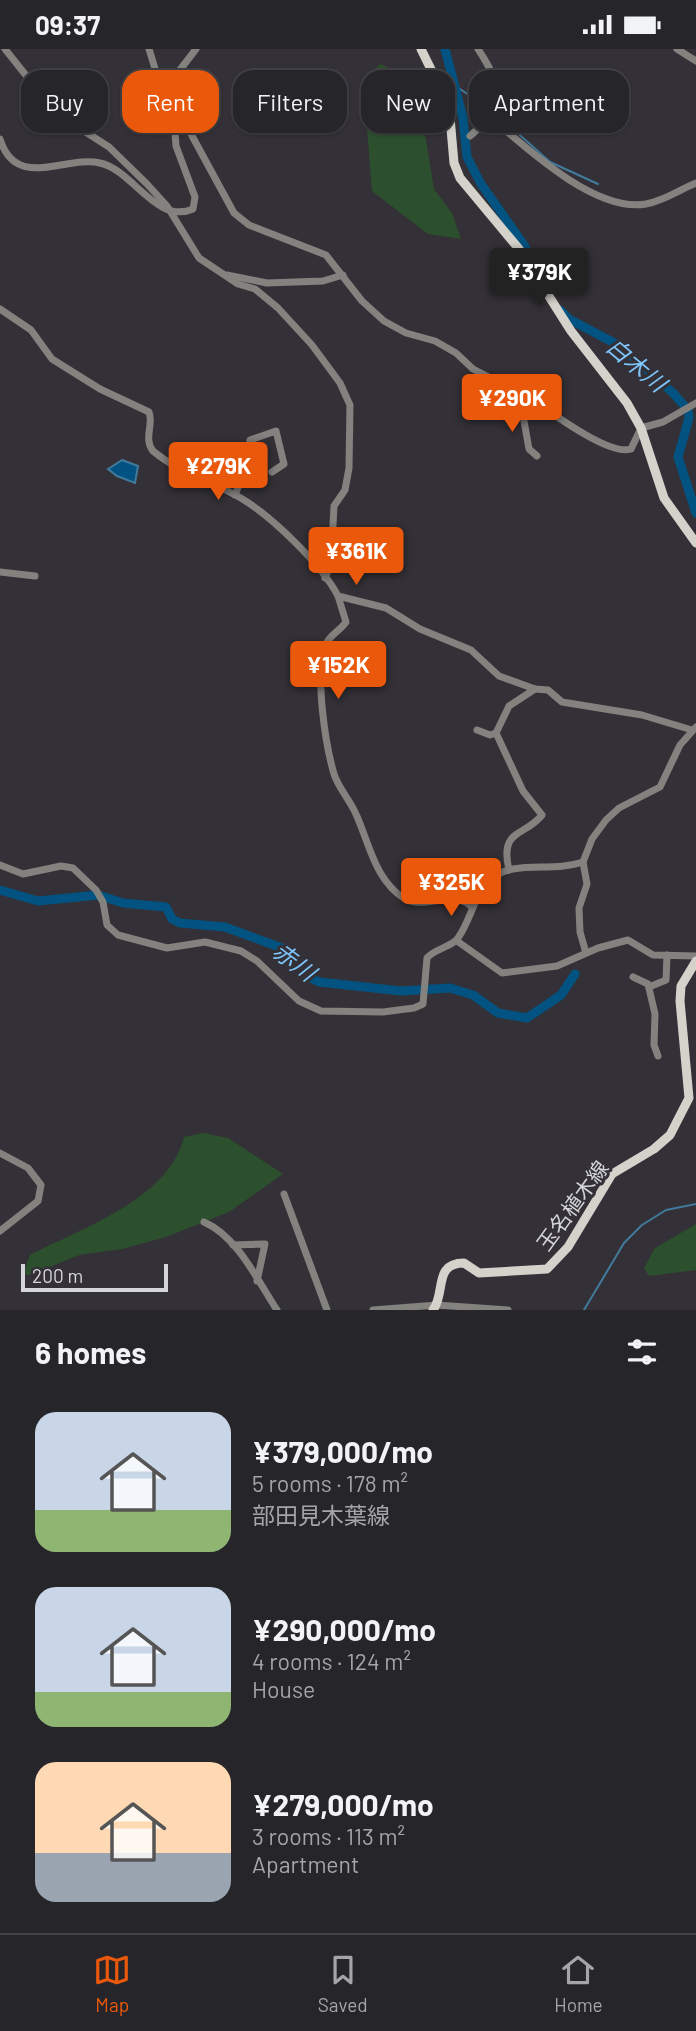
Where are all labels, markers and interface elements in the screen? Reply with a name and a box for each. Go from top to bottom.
text: 09:37 [35,9,100,40]
chip: Buy [21,70,108,133]
chip: Rent [122,70,219,133]
chip: Filters [233,70,347,133]
chip: New [361,70,455,133]
chip: Apartment [469,70,629,133]
pin: ¥379K [490,249,588,308]
text: ¥379K [506,257,572,285]
water label: 白木川 [601,331,674,399]
pin: ¥290K [463,375,561,434]
text: ¥290K [478,383,546,411]
pin: ¥279K [169,442,267,502]
text: ¥279K [185,451,251,479]
pin: ¥361K [307,527,405,587]
text: ¥361K [325,536,387,564]
pin: ¥152K [289,641,387,701]
text: ¥152K [306,650,370,678]
pin: ¥325K [402,859,500,918]
text: ¥325K [417,867,485,895]
water label: 赤川 [268,936,324,988]
street label: 玉名植木線 [531,1155,613,1255]
scale bar [21,1261,168,1293]
text: 200 m [32,1264,83,1287]
icon: filters [623,1333,661,1371]
text: 6 homes [35,1334,146,1370]
text: ¥379,000/mo [252,1433,433,1469]
icon: home [91,1440,175,1524]
text: 5 rooms · 178 m² [252,1469,408,1497]
text: 部田見木葉線 [252,1501,390,1529]
text: ¥290,000/mo [252,1611,436,1647]
icon: home [91,1615,175,1699]
text: 4 rooms · 124 m² [252,1647,411,1675]
text: House [252,1675,315,1703]
text: ¥279,000/mo [252,1786,434,1822]
icon: home [91,1790,175,1874]
text: 3 rooms · 113 m² [252,1822,405,1850]
text: Apartment [252,1850,359,1878]
tab: Map [93,1951,131,2016]
tab: Saved [318,1951,368,2016]
tab: Home [554,1951,603,2016]

